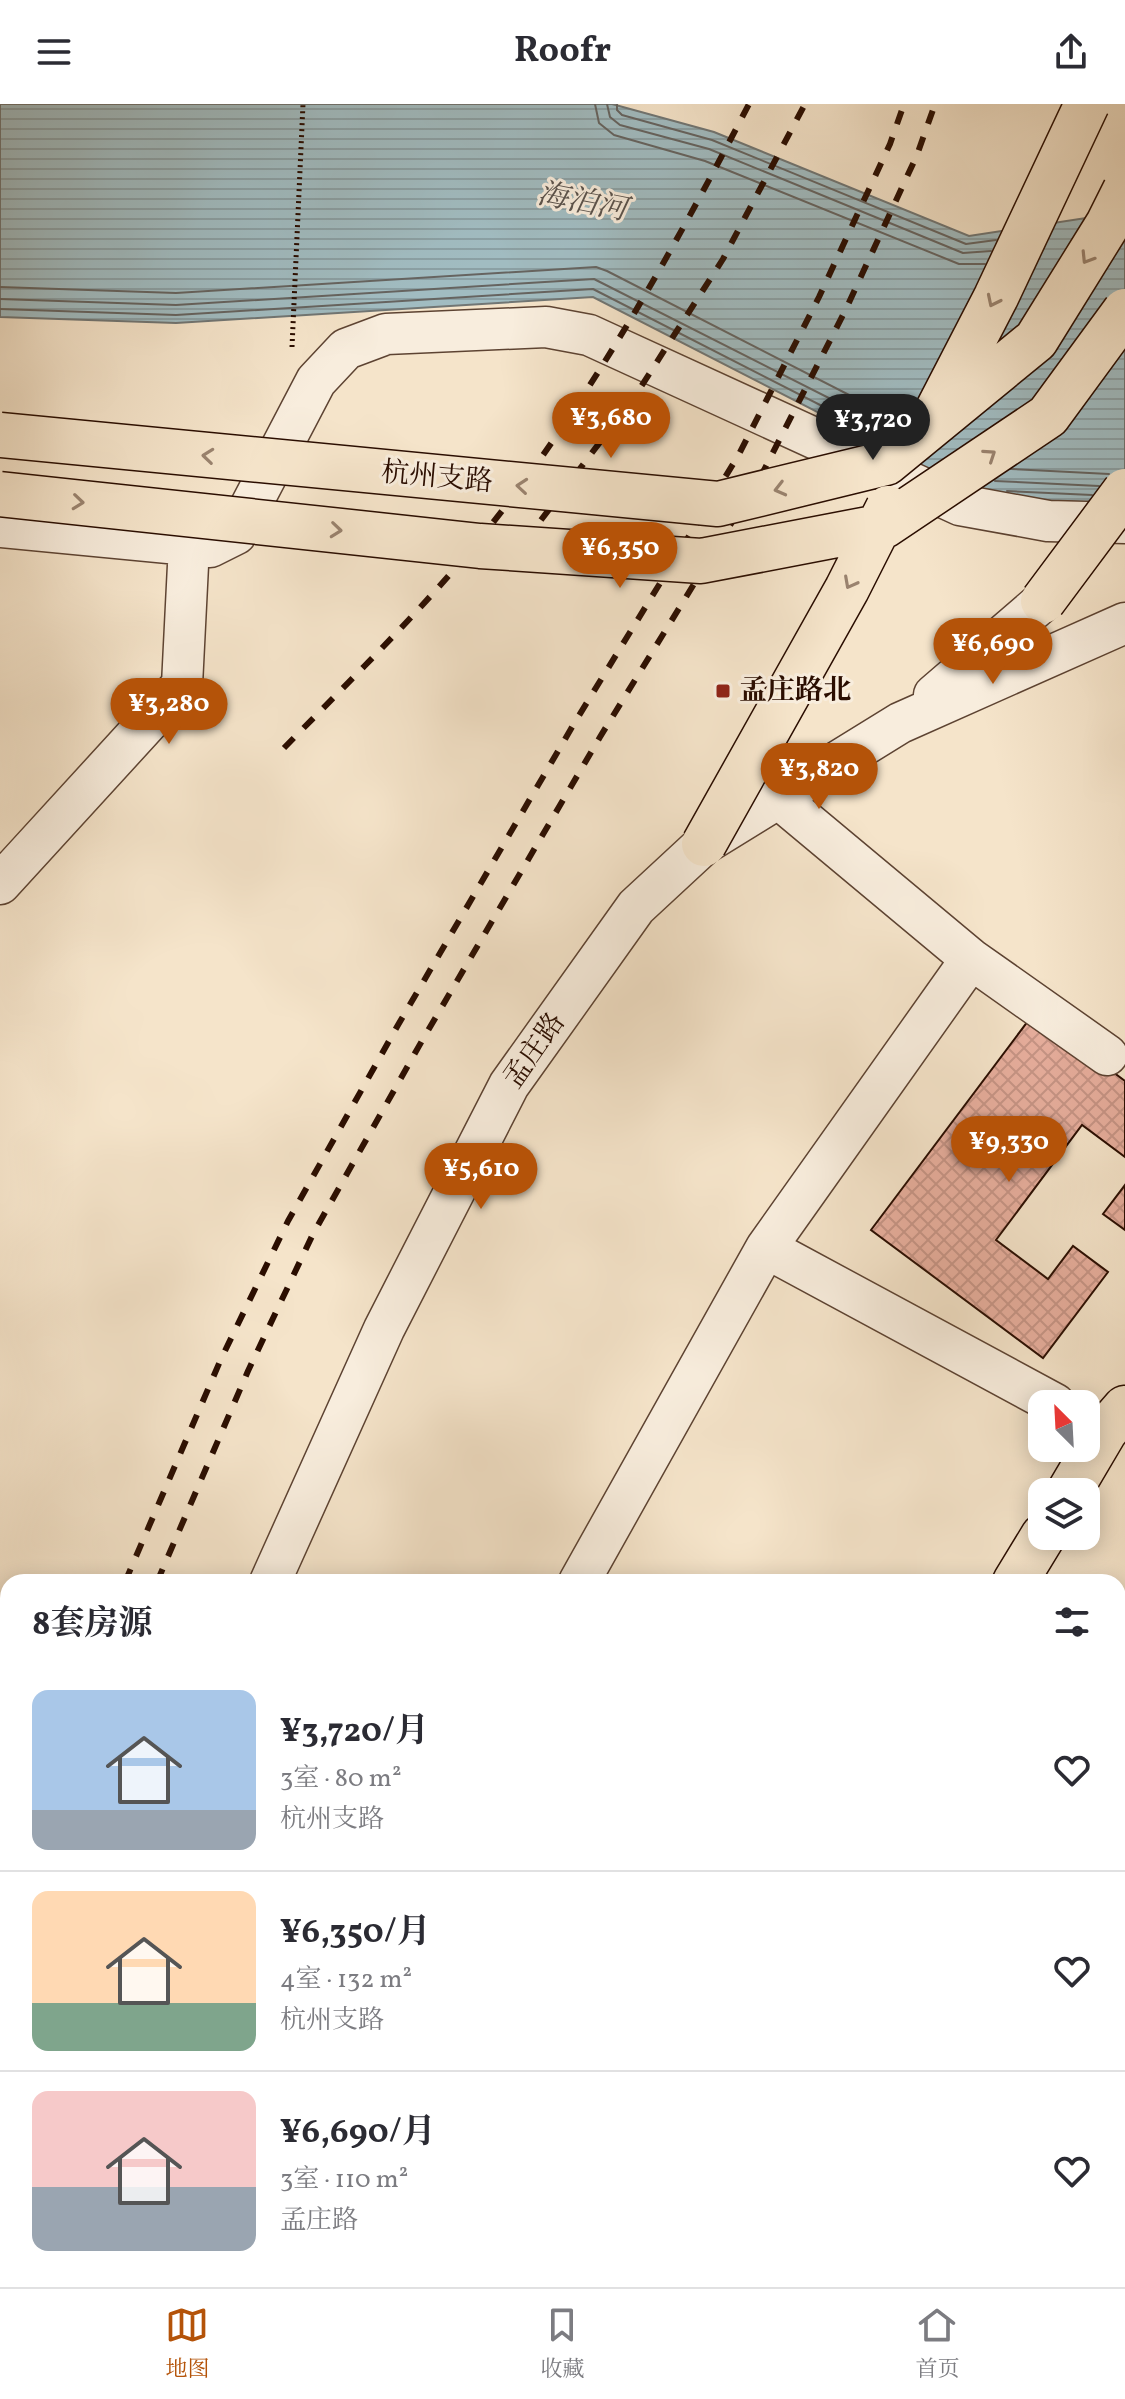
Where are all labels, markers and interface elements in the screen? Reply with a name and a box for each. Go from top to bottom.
text: Roofr [514,27,611,77]
icon: menu [32,30,76,74]
icon: share [1049,30,1093,74]
water label: 海泊河 [534,174,635,233]
one-way arrow [1081,249,1097,264]
one-way arrow [988,293,1003,308]
pin: ¥3,680 [546,392,676,460]
pin: ¥3,720 [808,394,938,462]
text: ¥3,680 [570,400,652,436]
text: ¥3,720 [834,402,912,438]
one-way arrow [201,448,214,465]
one-way arrow [981,450,995,465]
street label: 杭州支路 [380,454,494,502]
one-way arrow [515,478,528,495]
one-way arrow [773,480,787,497]
one-way arrow [71,494,84,511]
one-way arrow [330,522,343,539]
pin: ¥6,350 [555,522,685,590]
text: ¥6,350 [580,530,660,566]
one-way arrow [844,574,859,589]
pin: ¥6,690 [928,618,1058,686]
text: ¥6,690 [951,626,1035,662]
place label: 孟庄路北 [739,672,851,711]
pin: ¥3,280 [104,678,234,746]
marker: 孟庄路北 [714,682,732,700]
text: ¥3,280 [129,686,209,722]
pin: ¥3,820 [754,743,884,811]
text: ¥3,820 [779,751,859,787]
street label: 孟庄路 [495,1005,575,1097]
pin: ¥9,330 [944,1116,1074,1184]
text: ¥9,330 [969,1124,1049,1160]
pin: ¥5,610 [416,1143,546,1211]
text: ¥5,610 [442,1151,520,1187]
north arrow [1028,1390,1100,1462]
map controls [1028,1390,1100,1550]
button: layers [1028,1478,1100,1550]
icon: filters [1050,1600,1094,1644]
text: 8套房源 [32,1602,153,1649]
text: ¥3,720/月 [280,1709,429,1756]
icon: home [96,1722,192,1818]
icon: heart [1050,1748,1094,1792]
text: 3室 · 80 m² [280,1761,402,1797]
text: 杭州支路 [280,1802,384,1838]
text: ¥6,350/月 [280,1910,431,1957]
icon: home [96,1923,192,2019]
icon: heart [1050,1949,1094,1993]
text: 4室 · 132 m² [280,1962,412,1998]
text: 杭州支路 [280,2003,384,2039]
text: ¥6,690/月 [280,2110,436,2157]
icon: home [96,2123,192,2219]
icon: heart [1050,2149,1094,2193]
text: 3室 · 110 m² [280,2162,408,2198]
text: 孟庄路 [280,2203,358,2239]
tab: 地图 [165,2303,210,2386]
tab: 收藏 [540,2303,585,2386]
tab: 首页 [915,2303,960,2386]

